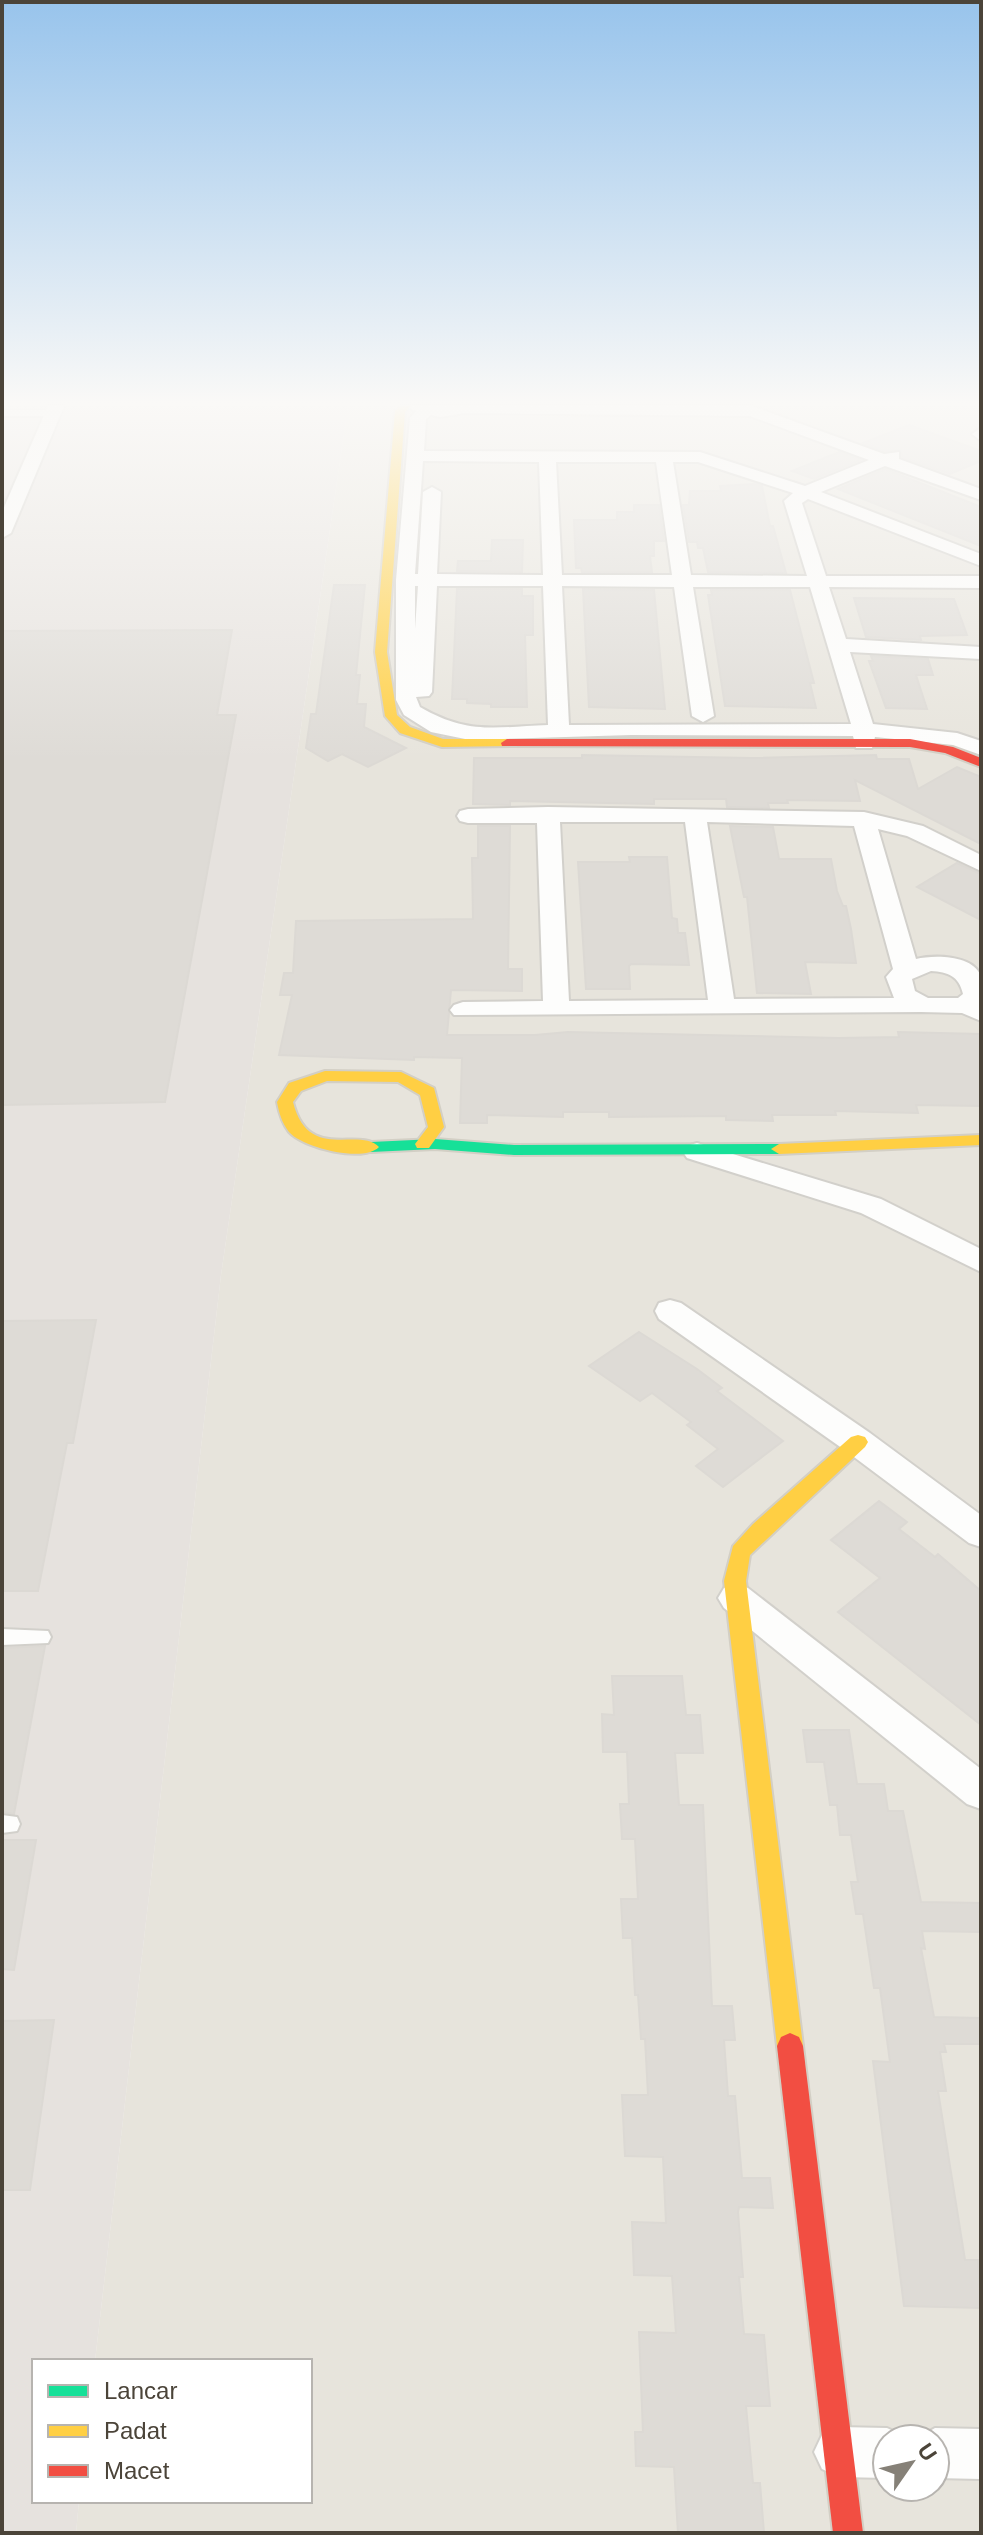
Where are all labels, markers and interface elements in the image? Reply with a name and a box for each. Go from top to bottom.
legend [32,2359,312,2503]
text: Lancar [104,2377,177,2404]
text: Padat [104,2417,167,2444]
north arrow [871,2423,951,2503]
text: U [912,2439,942,2466]
text: Macet [104,2457,170,2484]

